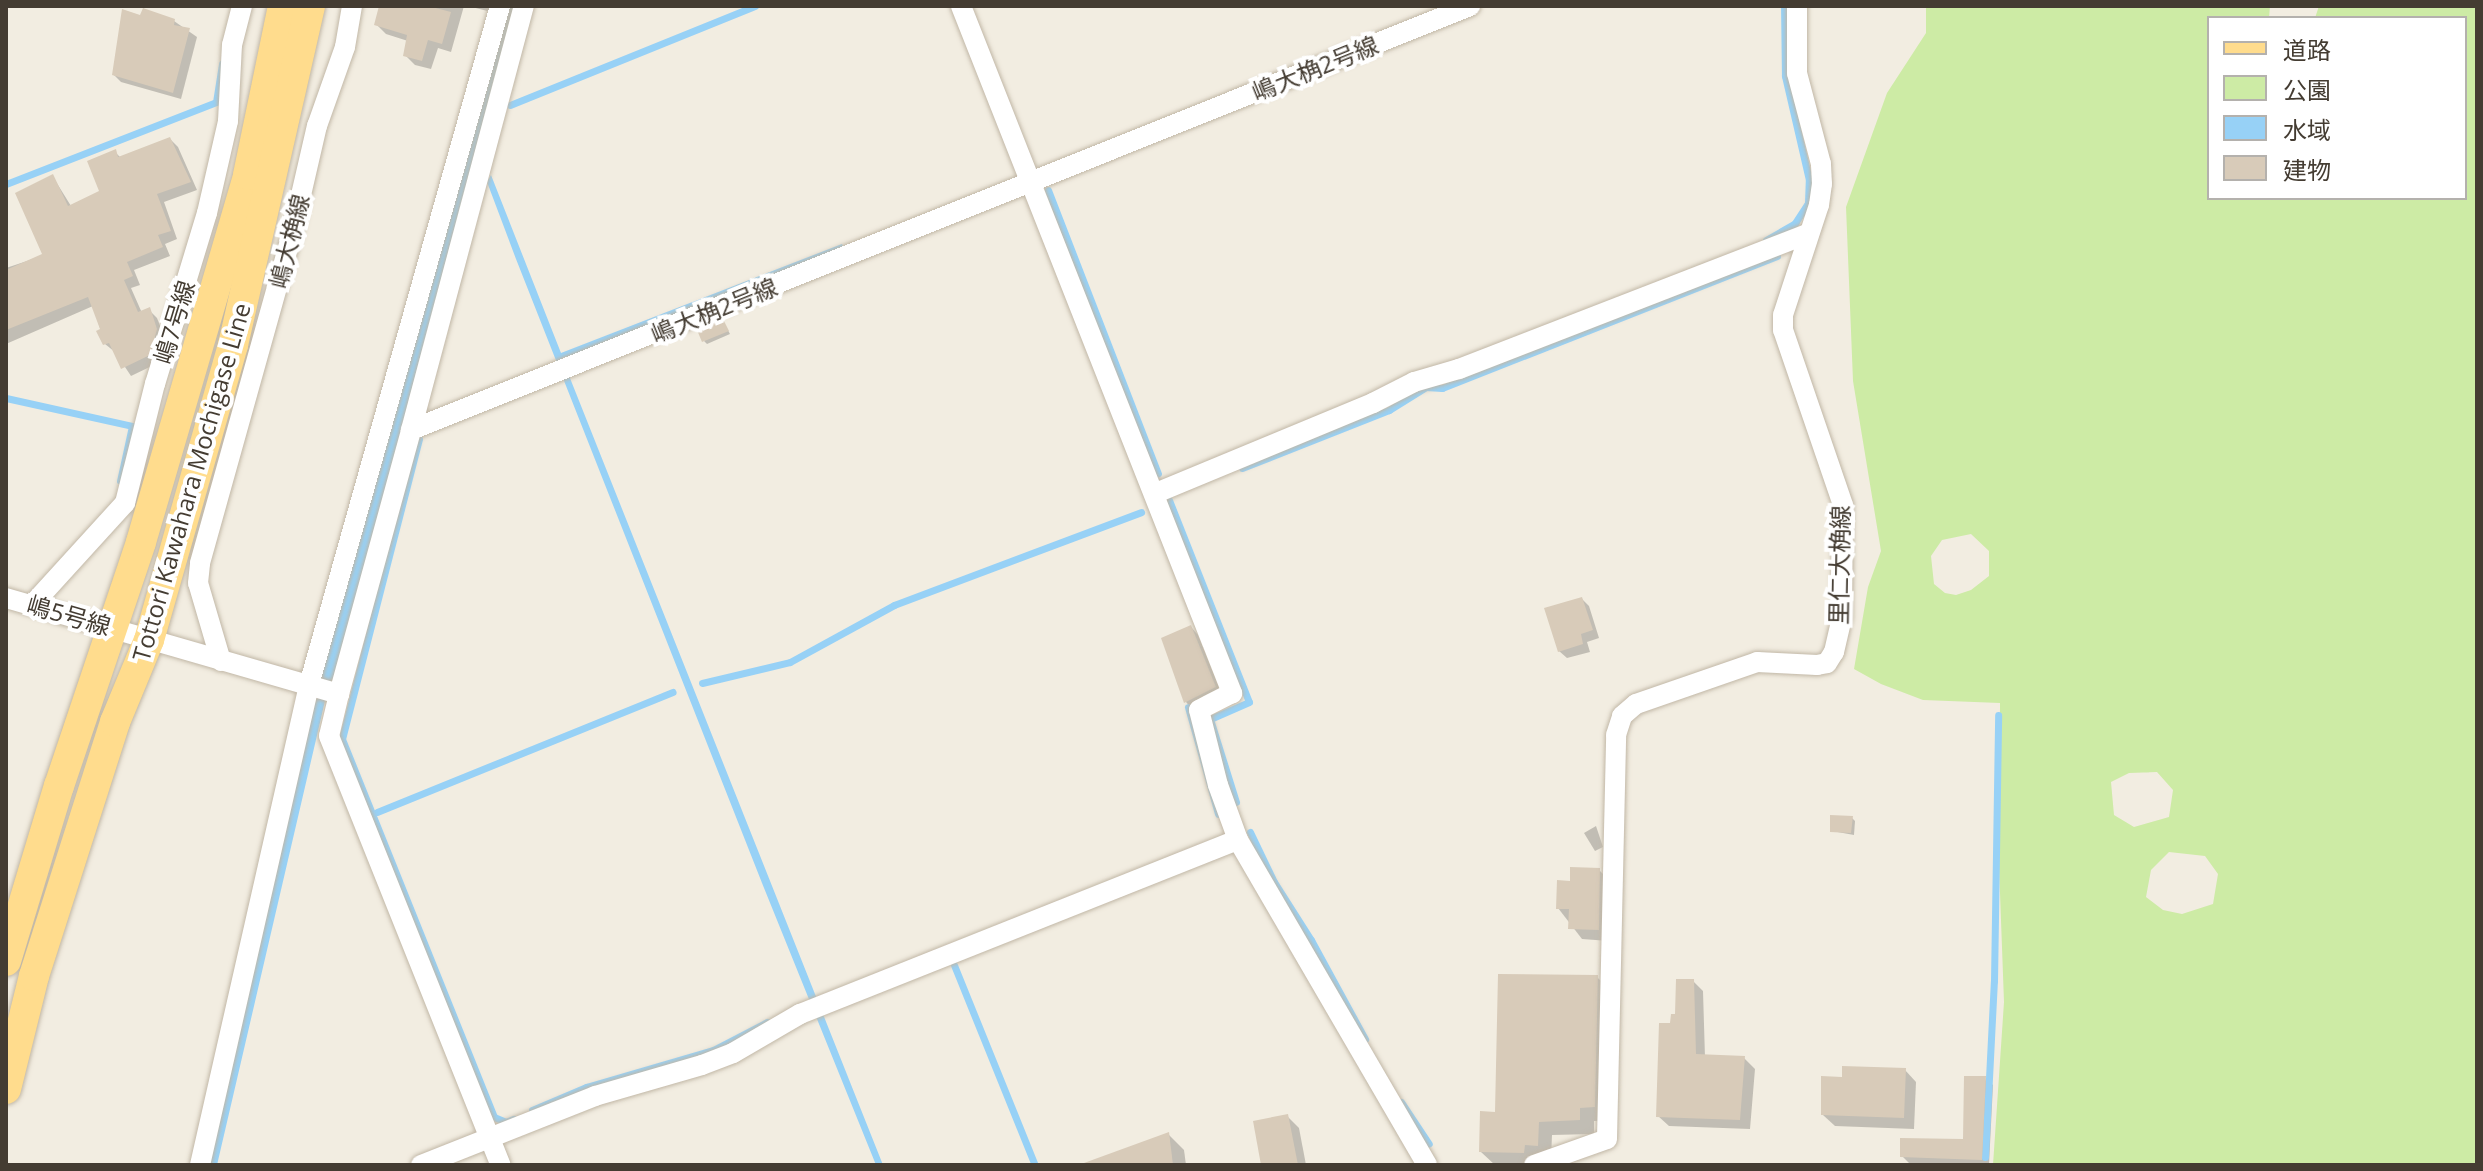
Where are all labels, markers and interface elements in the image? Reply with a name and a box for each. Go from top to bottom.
legend [2207,16,2467,200]
street label: 嶋大桷2号線 [1248,30,1382,106]
text: 道路 [2283,33,2331,66]
text: 公園 [2283,73,2331,106]
text: 水域 [2283,113,2331,146]
text: 建物 [2283,153,2331,186]
street label: 嶋大桷線 [263,191,315,291]
street label: 嶋大桷2号線 [647,272,781,348]
street label: 嶋7号線 [148,277,200,367]
street label: Tottori Kawahara Mochigase Line [126,300,256,664]
street label: 里仁大桷線 [1824,505,1854,625]
street label: 嶋5号線 [24,589,114,641]

